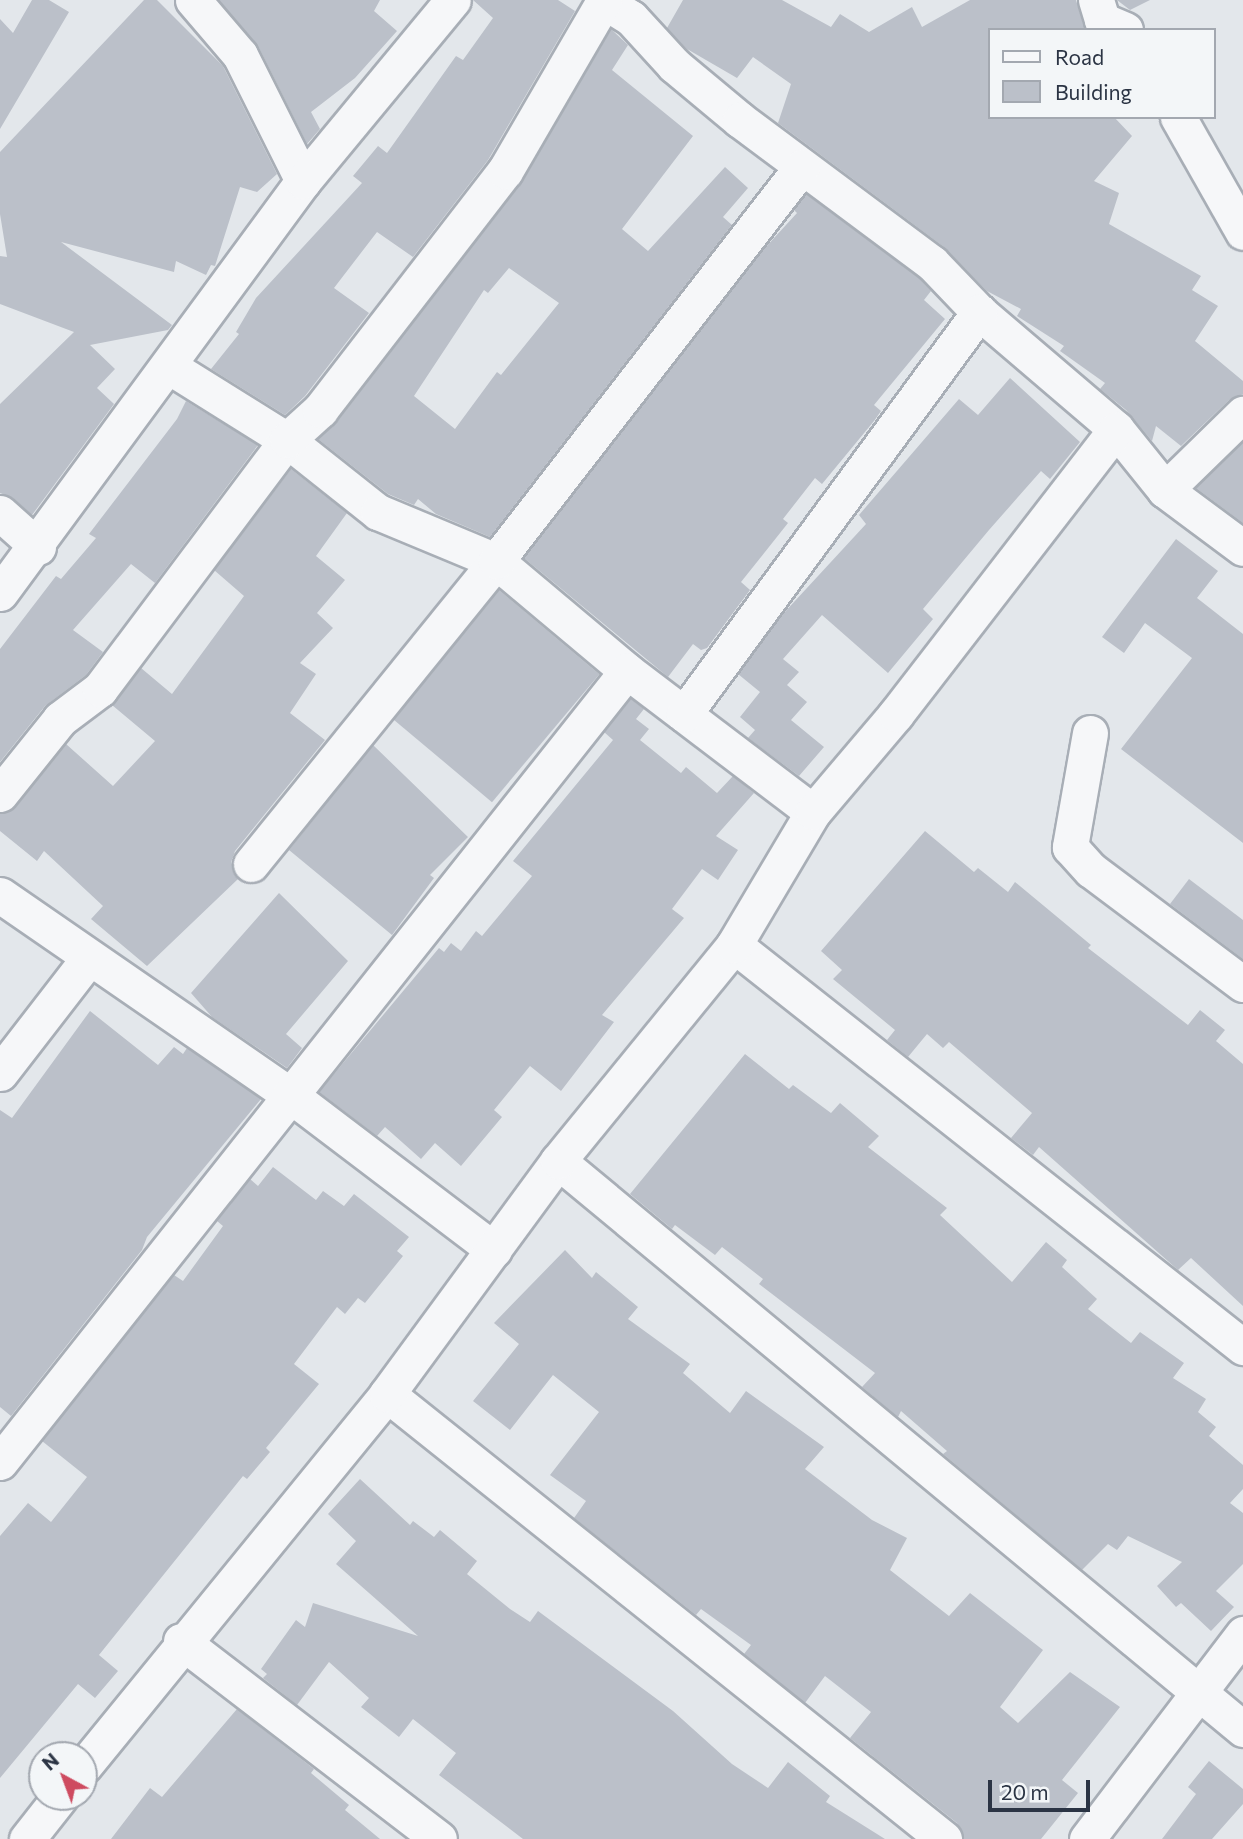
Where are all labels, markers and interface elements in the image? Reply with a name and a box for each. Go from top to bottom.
legend [988,28,1215,119]
text: Road [1055,44,1104,69]
text: Building [1055,79,1132,104]
north arrow [28,1741,98,1811]
text: N [37,1748,63,1775]
scale bar [991,1766,1092,1810]
text: 20 m [1001,1779,1049,1804]

